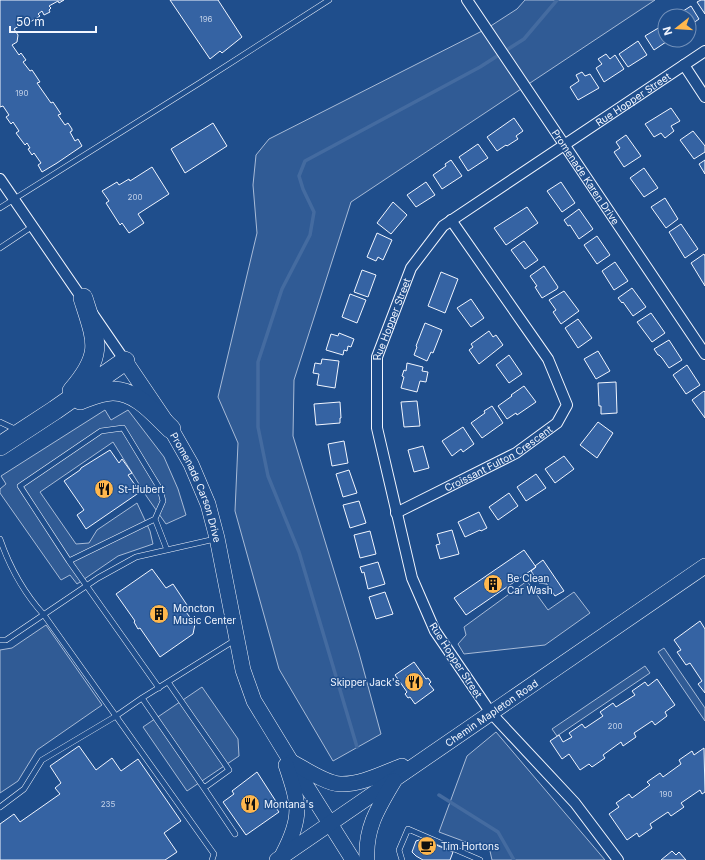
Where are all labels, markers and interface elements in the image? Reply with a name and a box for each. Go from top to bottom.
scale bar [10,8,96,34]
north arrow [657,8,697,48]
text: 50 m [16,14,45,29]
house number: 196 [199,14,213,24]
text: N [660,25,675,37]
street label: Rue Hopper Street [593,70,673,128]
house number: 190 [15,88,29,98]
street label: Promenade Karen Drive [550,127,622,227]
house number: 200 [128,192,142,202]
street label: Rue Hopper Street [371,276,413,360]
street label: Croissant Fulton Crescent [442,422,555,494]
street label: Promenade Carson Drive [168,430,224,543]
restaurant icon: St-Hubert [93,478,115,500]
place label: St-Hubert [118,483,165,495]
place label: Be Clean Car Wash [507,572,553,596]
building icon: Be Clean Car Wash [482,573,504,595]
place label: Moncton Music Center [173,602,236,626]
building icon: Moncton Music Center [148,603,170,625]
street label: Rue Hopper Street [427,620,485,700]
restaurant icon: Skipper Jack's [403,671,425,693]
place label: Skipper Jack's [330,676,400,688]
street label: Chemin Mapleton Road [443,677,540,749]
house number: 200 [608,721,622,731]
house number: 190 [659,789,673,799]
restaurant icon: Montana's [239,793,261,815]
place label: Montana's [264,798,314,810]
house number: 235 [101,799,115,809]
cafe icon: Tim Hortons [416,835,438,857]
place label: Tim Hortons [441,840,499,852]

